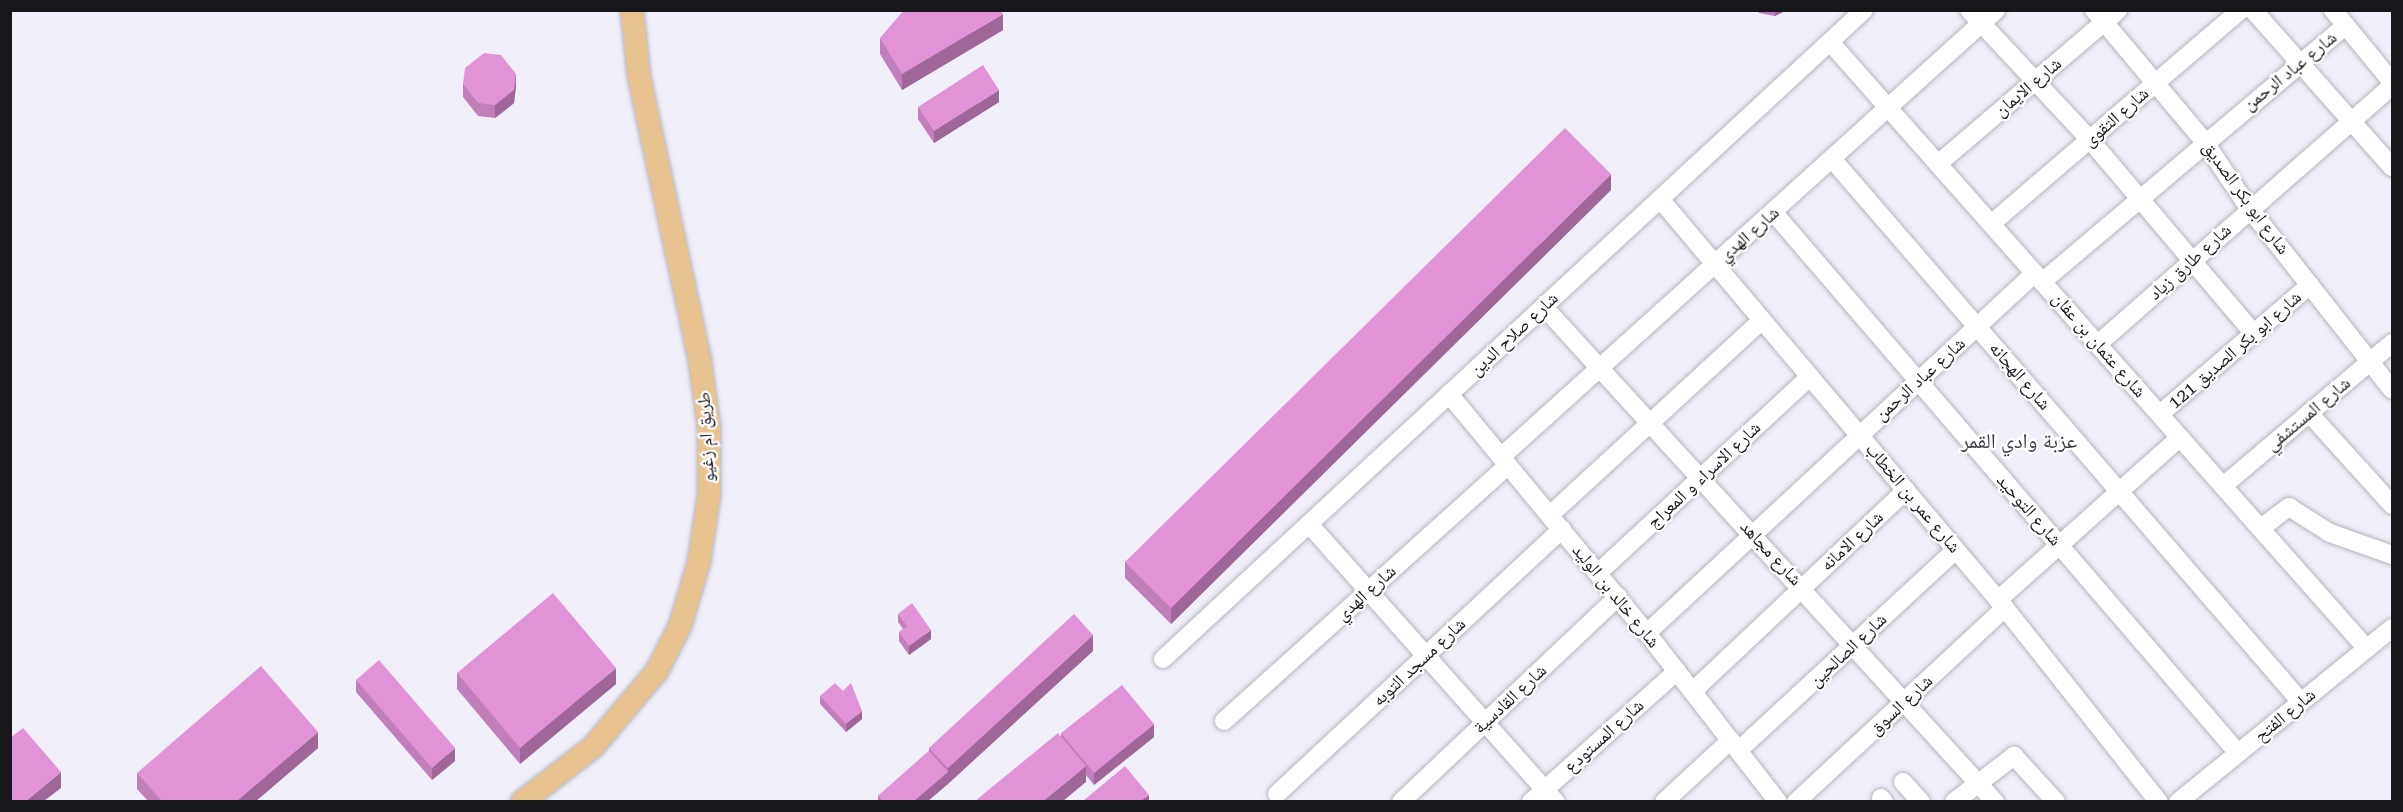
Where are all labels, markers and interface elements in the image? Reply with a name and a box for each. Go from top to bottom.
street label: شارع عباد الرحمن [2239,27,2341,115]
street label: شارع الايمان [1990,53,2066,121]
street label: شارع التقوى [2079,83,2153,151]
street label: شارع ابو بكر الصديق [2198,137,2294,259]
street label: شارع الهدي [1714,202,1784,266]
street label: شارع طارق زياد [2144,219,2236,305]
street label: شارع ابو بكر الصديق 121 [2164,286,2306,414]
street label: شارع صلاح الدين [1465,287,1563,381]
street label: شارع عثمان بن عفان [2047,288,2151,402]
street label: شارع عباد الرحمن [1870,333,1970,425]
street label: شارع الهجانه [1985,337,2055,415]
street label: شارع المستشفي [2261,372,2355,456]
street label: طريق ام زغيو [693,391,719,483]
street label: شارع الاسراء و المعراج [1643,417,1765,533]
district label: عزبة وادي القمر [1961,428,2077,454]
street label: شارع عمر بن الخطاب [1861,439,1965,557]
street label: شارع التوحيد [1992,470,2066,550]
street label: شارع الامانه [1816,506,1888,576]
street label: شارع مجاهد [1735,516,1807,590]
street label: شارع خالد بن الوليد [1568,540,1664,652]
street label: شارع الهدي [1332,560,1400,626]
street label: شارع الصالحين [1805,609,1891,691]
street label: شارع مسجد التوبه [1368,613,1470,711]
street label: شارع القادسية [1469,660,1551,738]
street label: شارع السوق [1865,670,1937,740]
street label: شارع الفتح [2250,684,2320,746]
street label: شارع المستودع [1560,695,1648,777]

